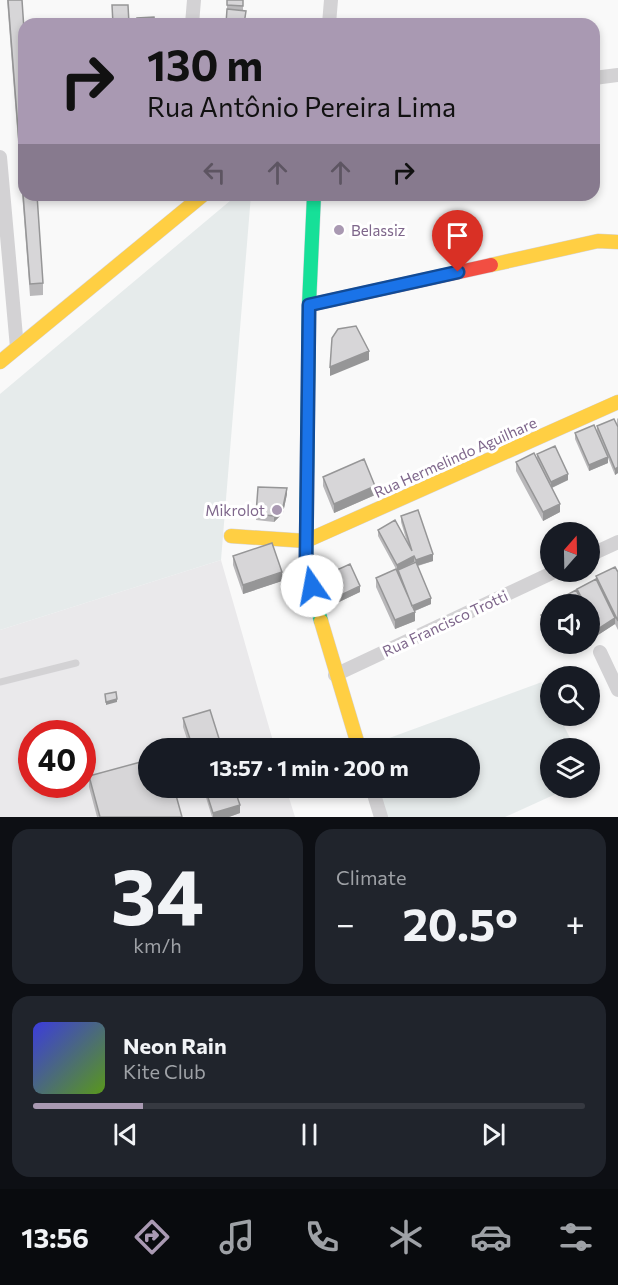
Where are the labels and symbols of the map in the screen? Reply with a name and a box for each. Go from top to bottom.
pin [432,210,483,272]
place label: Belassiz [351,221,405,239]
marker: Belassiz [332,223,346,237]
street label: Rua Hermelindo Aguilhare [371,413,539,501]
place label: Mikrolot [205,501,265,519]
marker: Mikrolot [270,503,284,517]
north arrow [540,522,600,582]
position arrow [280,554,344,618]
street label: Rua Francisco Trotti [379,586,511,660]
speed limit sign: 40 [18,720,96,798]

